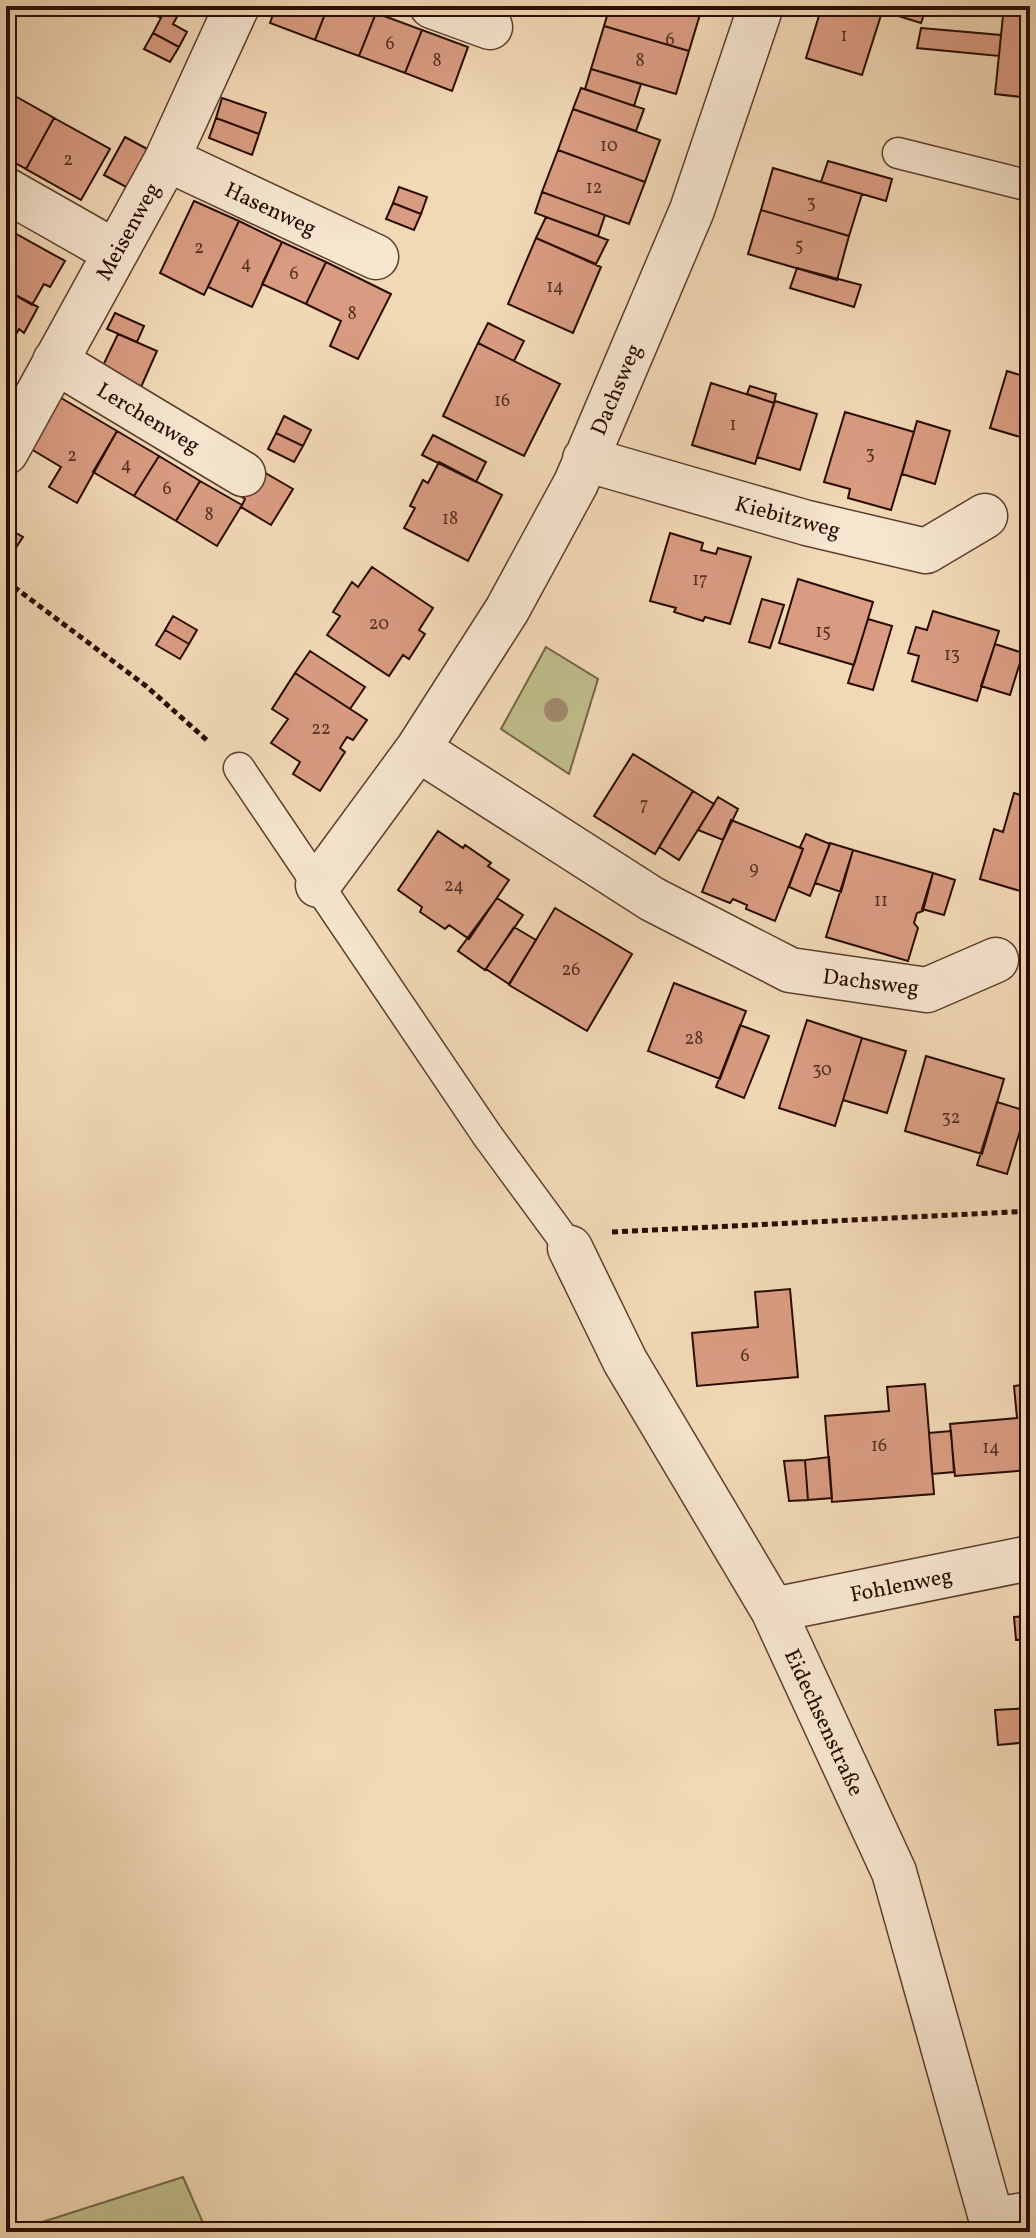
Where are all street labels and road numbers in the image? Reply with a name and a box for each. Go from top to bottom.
street label: Hasenweg [219,175,321,245]
street label: Meisenweg [90,178,169,287]
street label: Dachsweg [584,339,650,441]
street label: Lerchenweg [90,376,205,462]
street label: Kiebitzweg [731,489,843,547]
street label: Dachsweg [821,962,921,1005]
street label: Fohlenweg [848,1561,955,1612]
street label: Eidechsenstraße [775,1644,870,1802]

